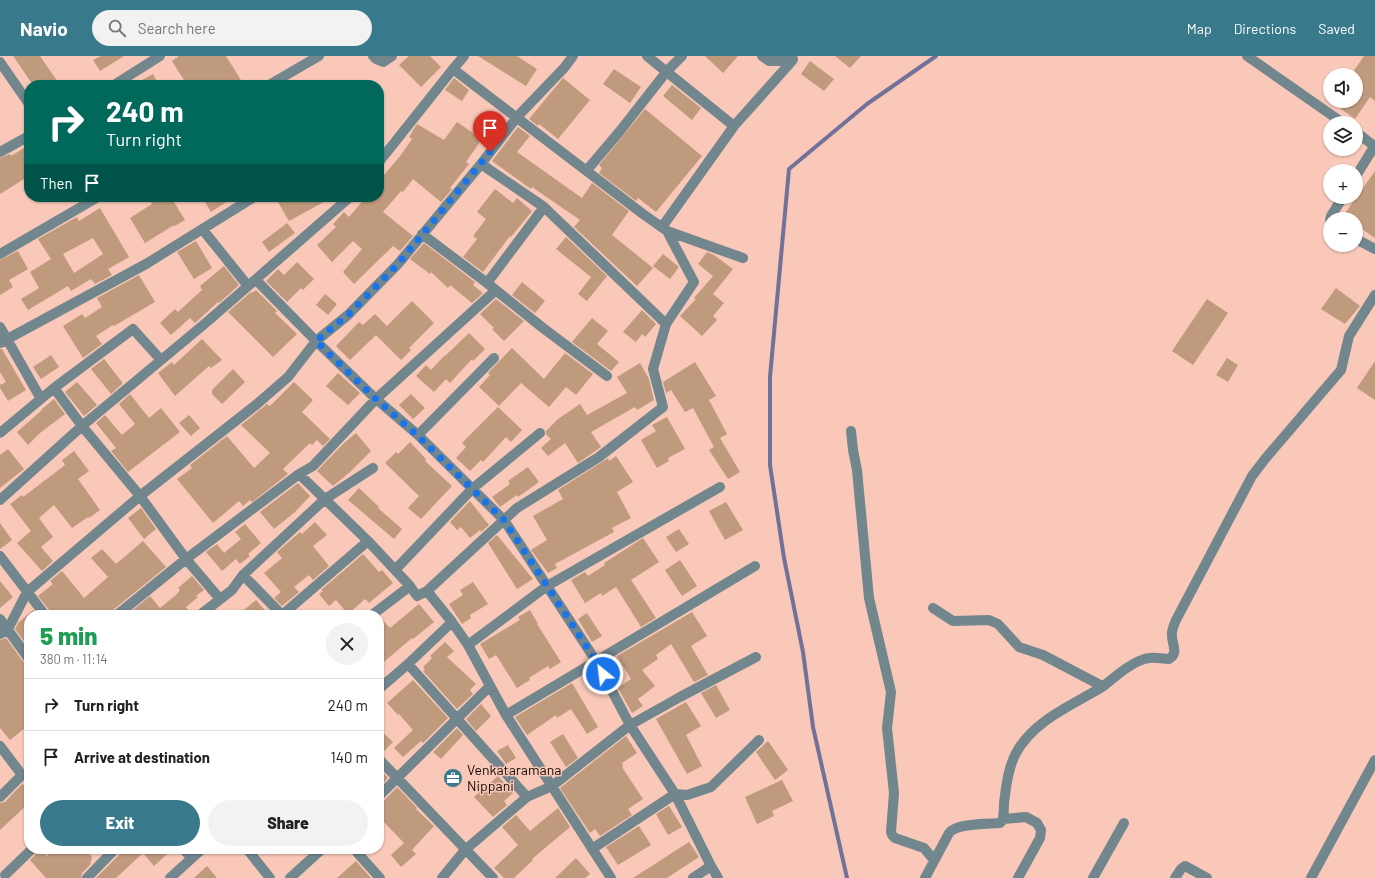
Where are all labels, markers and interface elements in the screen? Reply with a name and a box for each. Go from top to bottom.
search box [92,10,372,46]
text: Navio [20,17,68,40]
icon: search [106,17,128,39]
text: Search here [138,19,216,37]
text: Map [1187,20,1212,37]
text: Directions [1234,20,1296,37]
text: Saved [1318,20,1355,37]
map controls [1323,68,1363,252]
button: sound [1323,68,1363,108]
text: 240 m [106,94,184,128]
icon: right [40,96,92,148]
pin [473,111,507,152]
button: layers [1323,116,1363,156]
icon: arrive [479,117,501,139]
text: Turn right [106,128,182,150]
button: + [1323,164,1363,204]
icon: arrive [81,172,103,194]
text: Then [40,174,73,192]
button: − [1323,212,1363,252]
text: 5 min [40,621,97,650]
button: close [326,623,368,665]
text: 380 m · 11:14 [40,651,107,667]
position arrow [582,653,624,695]
icon: right [40,694,62,716]
text: Turn right [74,696,139,714]
text: 240 m [328,696,368,714]
icon: arrive [40,746,62,768]
text: Arrive at destination [74,748,210,766]
text: 140 m [331,748,368,766]
place label: Venkataramana Nippani [467,761,561,794]
office icon: Venkataramana Nippani [442,767,464,789]
button: Exit [40,800,200,846]
button: Share [208,800,368,846]

